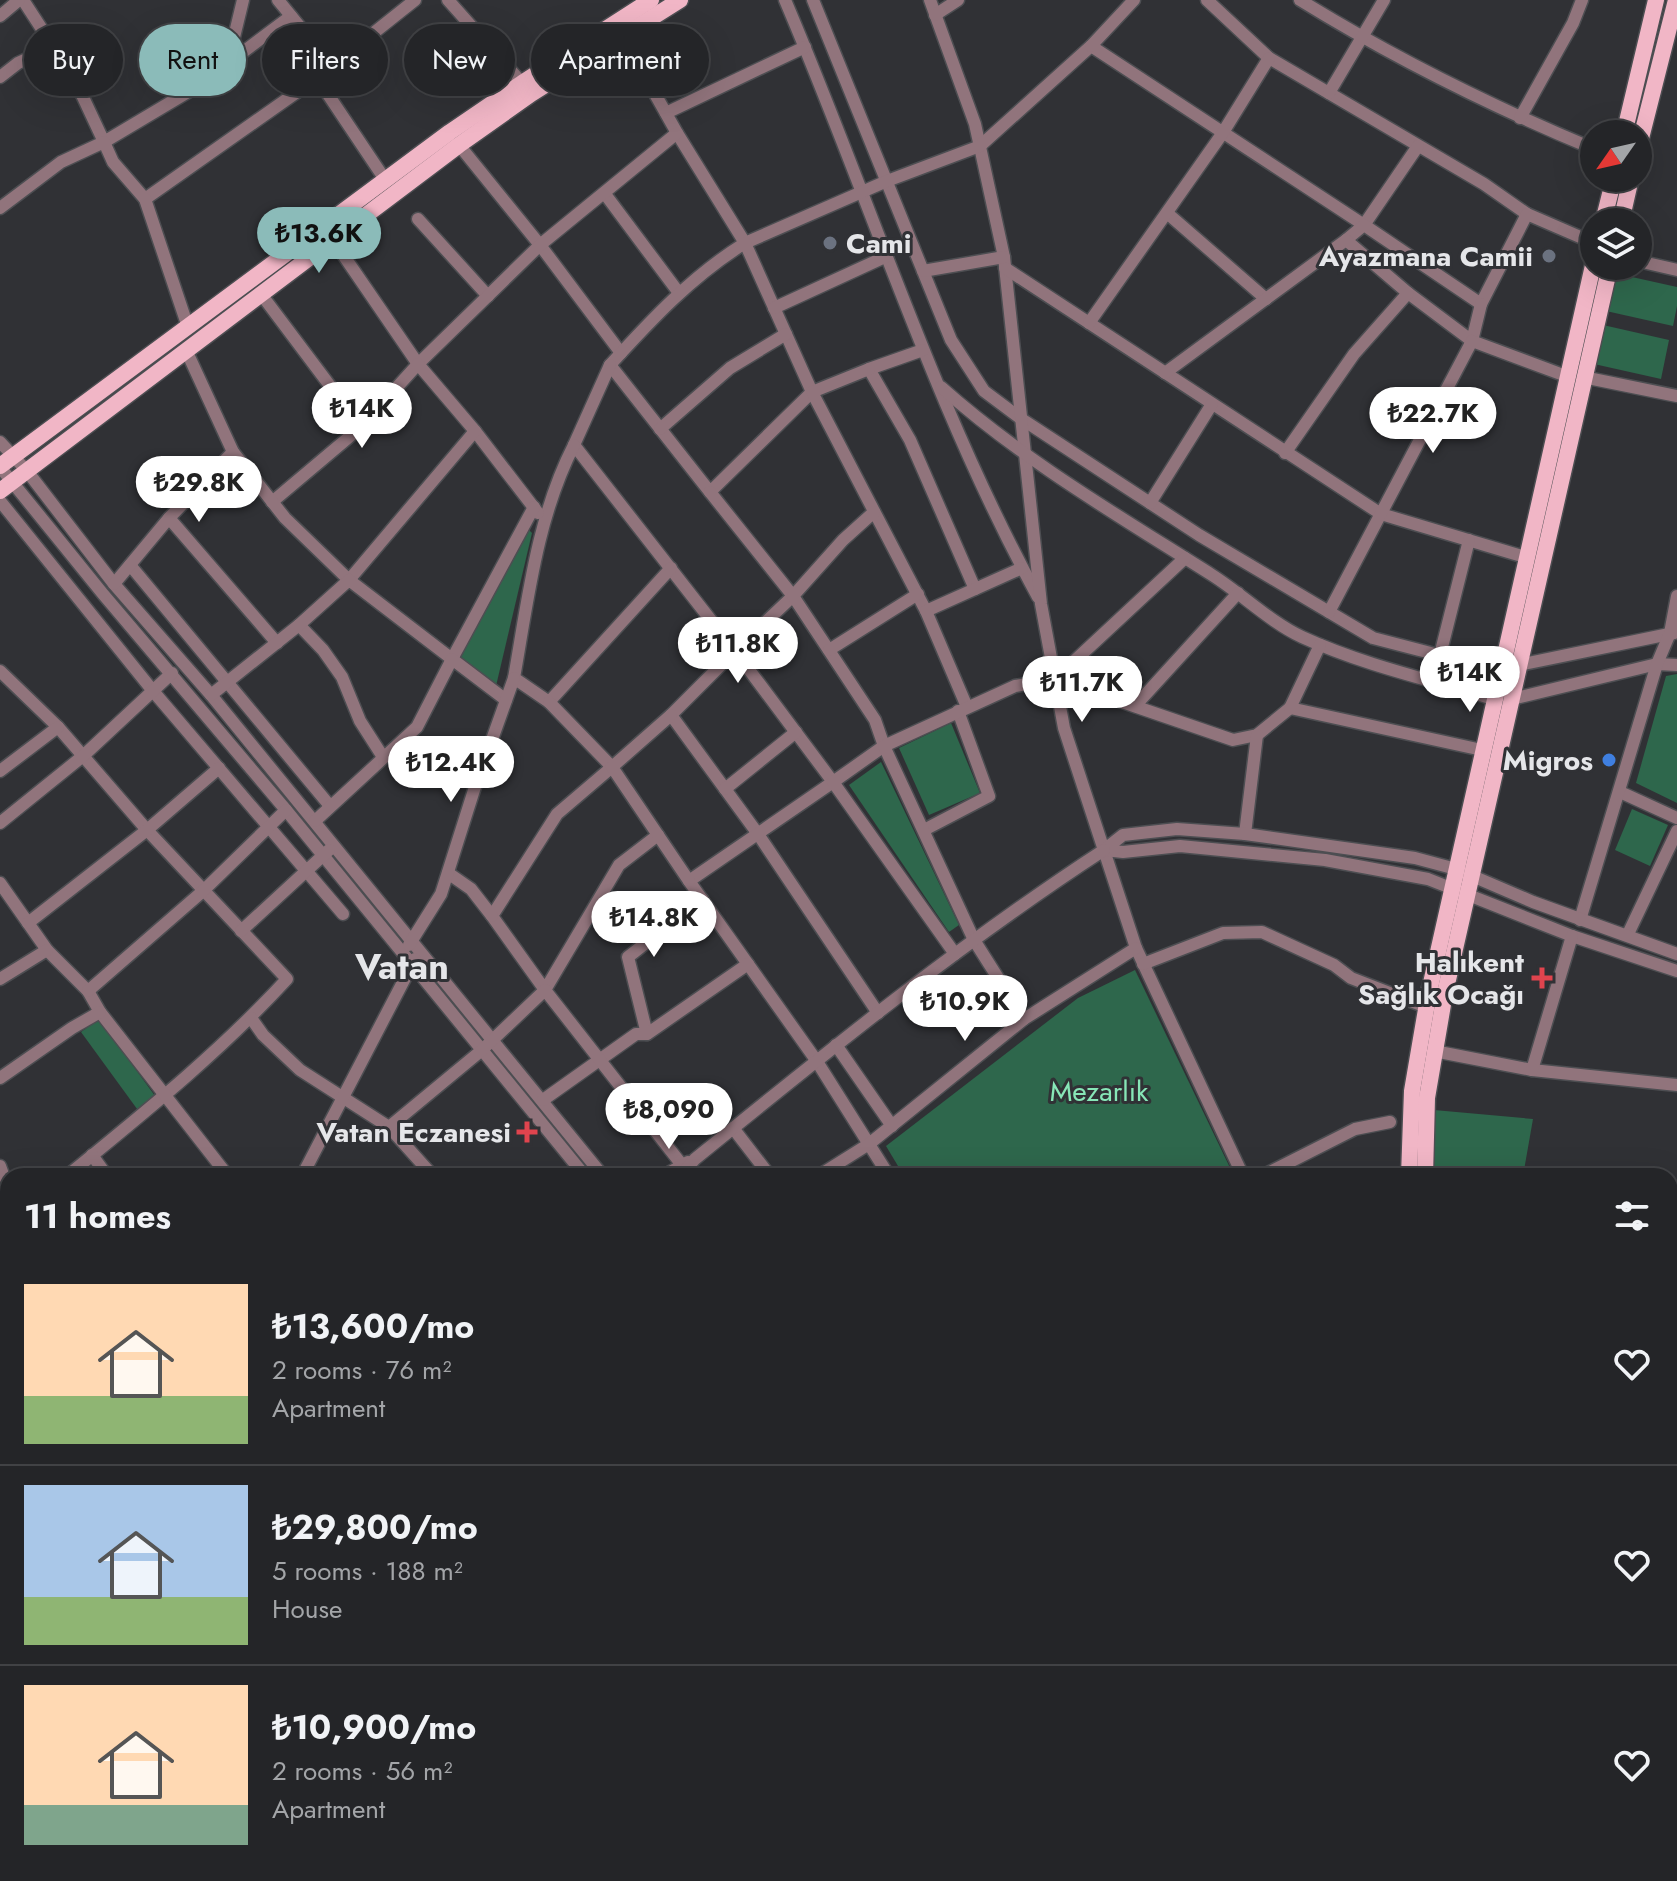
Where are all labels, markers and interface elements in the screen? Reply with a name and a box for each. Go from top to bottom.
chip: Buy [24,24,123,96]
chip: Rent [139,24,246,96]
chip: Filters [262,24,388,96]
chip: New [404,24,515,96]
chip: Apartment [531,24,709,96]
north arrow [1580,120,1652,192]
map controls [1580,120,1652,280]
pin: ₺13.6K [254,207,384,275]
button: layers [1580,208,1652,280]
text: ₺13.6K [275,214,363,252]
place label: Cami [846,223,911,264]
marker: Cami [821,234,839,252]
place label: Ayazmana Camii [1318,236,1533,277]
marker: Ayazmana Camii [1540,247,1558,265]
pin: ₺14K [315,382,409,450]
pin: ₺22.7K [1368,387,1498,455]
text: ₺14K [330,389,394,427]
text: ₺22.7K [1387,394,1479,432]
pin: ₺29.8K [134,456,264,524]
text: ₺29.8K [154,463,244,501]
pin: ₺11.8K [673,617,803,685]
text: ₺11.8K [696,624,780,662]
pin: ₺14K [1423,646,1517,714]
text: ₺14K [1438,653,1502,691]
pin: ₺11.7K [1017,656,1147,724]
text: ₺11.7K [1040,663,1124,701]
pin: ₺12.4K [386,736,516,804]
place label: Migros [1503,740,1593,781]
text: ₺12.4K [406,743,496,781]
marker: Migros [1600,751,1618,769]
pin: ₺14.8K [589,891,719,959]
text: ₺14.8K [609,898,699,936]
district label: Vatan [354,940,449,992]
place label: Halıkent Sağlık Ocağı [1358,942,1524,1015]
marker: Halıkent Sağlık Ocağı [1531,967,1553,989]
pin: ₺10.9K [900,975,1030,1043]
text: ₺10.9K [920,982,1010,1020]
park label: Mezarlık [1050,1071,1149,1112]
pin: ₺8,090 [604,1083,734,1151]
text: ₺8,090 [623,1090,715,1128]
place label: Vatan Eczanesi [316,1112,511,1153]
marker: Vatan Eczanesi [518,1123,536,1141]
text: 11 homes [24,1192,171,1241]
icon: filters [1610,1194,1654,1238]
text: ₺13,600/mo [272,1302,474,1351]
icon: home [88,1316,184,1412]
icon: heart [1610,1342,1654,1386]
text: 2 rooms · 76 m² [272,1351,451,1389]
text: Apartment [272,1389,385,1427]
text: ₺29,800/mo [272,1503,478,1552]
icon: home [88,1517,184,1613]
icon: heart [1610,1543,1654,1587]
text: 5 rooms · 188 m² [272,1552,463,1590]
text: House [272,1590,342,1628]
text: ₺10,900/mo [272,1703,476,1752]
icon: home [88,1717,184,1813]
icon: heart [1610,1743,1654,1787]
text: 2 rooms · 56 m² [272,1752,452,1790]
text: Apartment [272,1790,385,1828]

